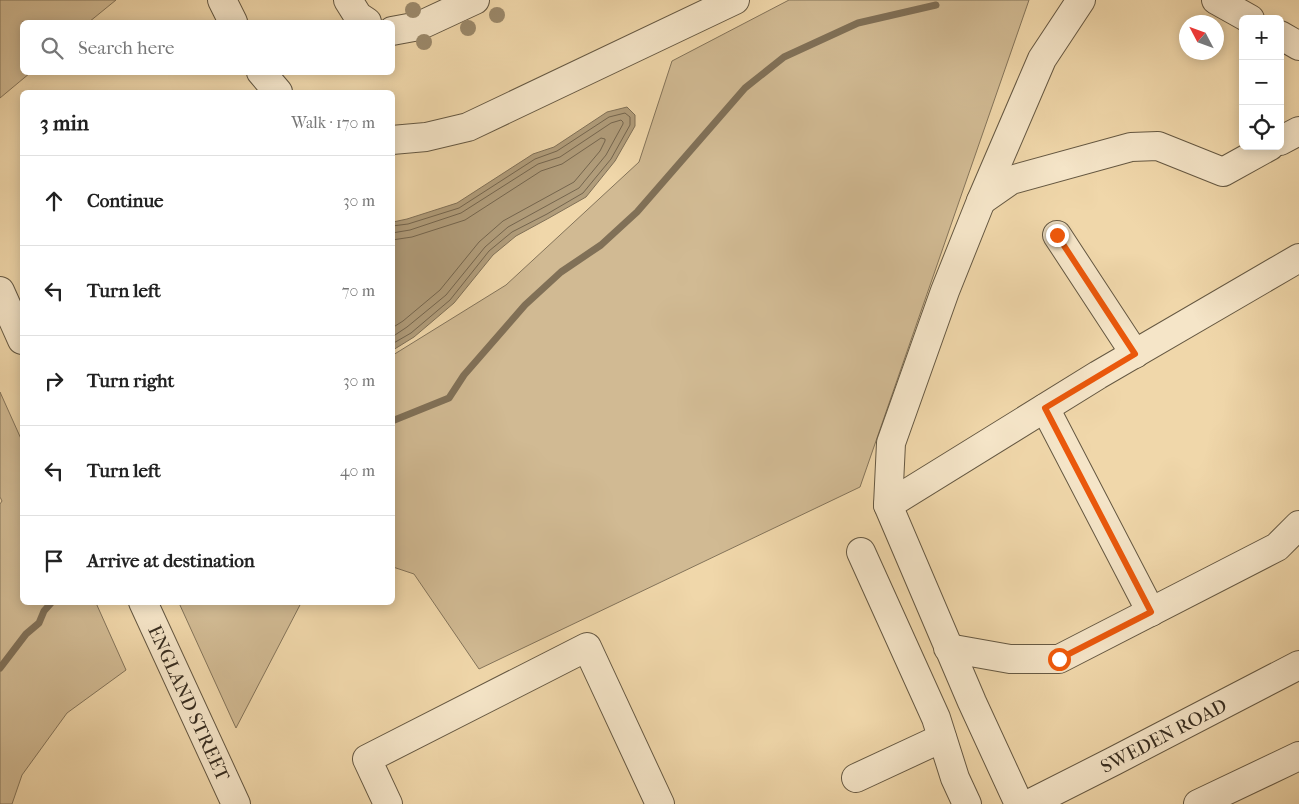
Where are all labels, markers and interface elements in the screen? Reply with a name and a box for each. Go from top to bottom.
north arrow [1179,15,1224,60]
map controls [1239,15,1284,150]
button: + [1239,15,1284,60]
search box [20,20,395,75]
icon: search [38,34,66,62]
text: Search here [78,37,174,59]
button: − [1239,60,1284,105]
button: locate [1239,105,1284,150]
text: 3 min [40,111,89,135]
text: Walk · 170 m [291,113,375,132]
icon: ahead [40,187,68,215]
text: Continue [87,190,163,212]
text: 30 m [343,191,375,210]
route end [1046,224,1069,247]
icon: left [40,277,68,305]
text: Turn left [87,280,161,302]
text: 70 m [342,281,375,300]
icon: right [40,367,68,395]
text: Turn right [87,370,174,392]
text: 30 m [343,371,375,390]
icon: left [40,457,68,485]
text: Turn left [87,460,161,482]
text: 40 m [340,461,375,480]
icon: arrive [40,547,68,575]
text: Arrive at destination [87,550,255,572]
street label: ENGLAND STREET [143,622,234,785]
route start [1048,648,1071,671]
street label: SWEDEN ROAD [1097,694,1231,778]

